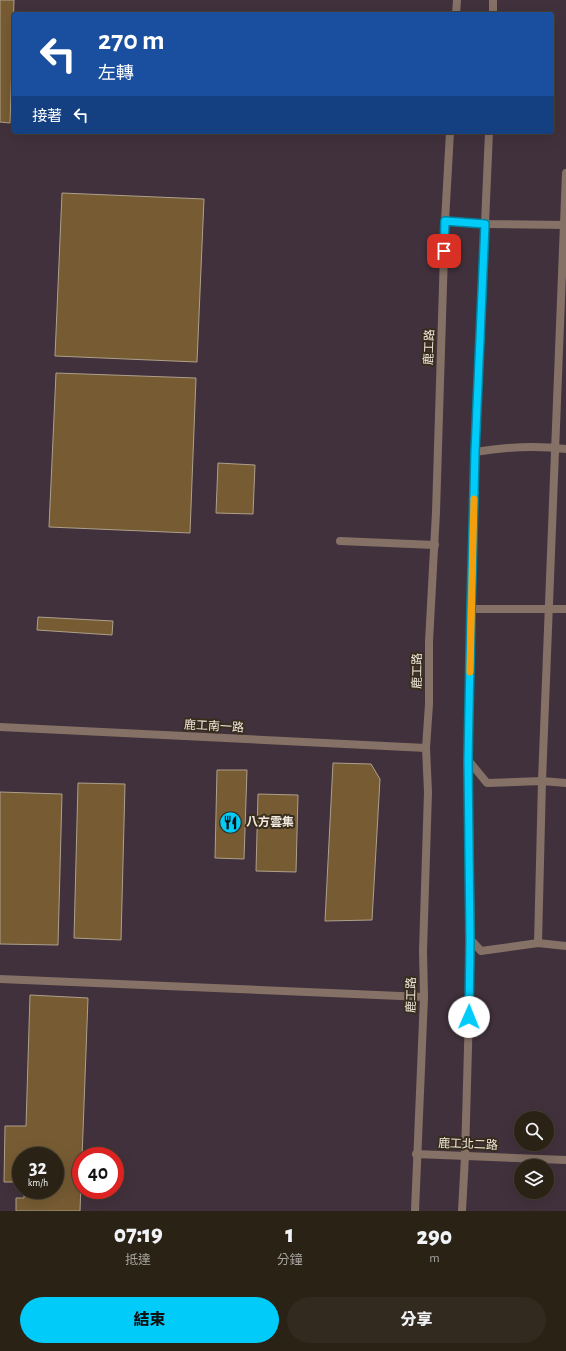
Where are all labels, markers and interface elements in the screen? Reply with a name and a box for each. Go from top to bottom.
text: 270 m [98,27,165,55]
icon: left [32,28,84,80]
text: 左轉 [98,65,134,83]
icon: left [70,104,92,126]
text: 接著 [32,109,62,124]
pin [427,234,461,268]
icon: arrive [433,240,455,262]
street label: 鹿工路 [421,329,436,365]
street label: 鹿工路 [410,653,423,689]
street label: 鹿工南一路 [184,717,244,734]
restaurant icon: 八方雲集 [218,809,244,835]
place label: 八方雲集 [246,815,294,828]
street label: 鹿工路 [404,977,417,1013]
position arrow [448,996,490,1038]
map controls [514,1111,554,1199]
button: search [514,1111,554,1151]
street label: 鹿工北二路 [438,1136,498,1151]
speed limit sign: 40 [72,1147,124,1199]
text: 32 [29,1158,47,1178]
button: layers [514,1159,554,1199]
text: km/h [28,1178,48,1188]
text: 07:19 [114,1223,163,1247]
text: 1 [285,1223,294,1247]
text: 290 [417,1225,452,1249]
text: m [429,1252,440,1265]
text: 抵達 [125,1254,151,1267]
text: 分鐘 [277,1254,303,1267]
button: 結束 [20,1297,279,1343]
button: 分享 [287,1297,546,1343]

